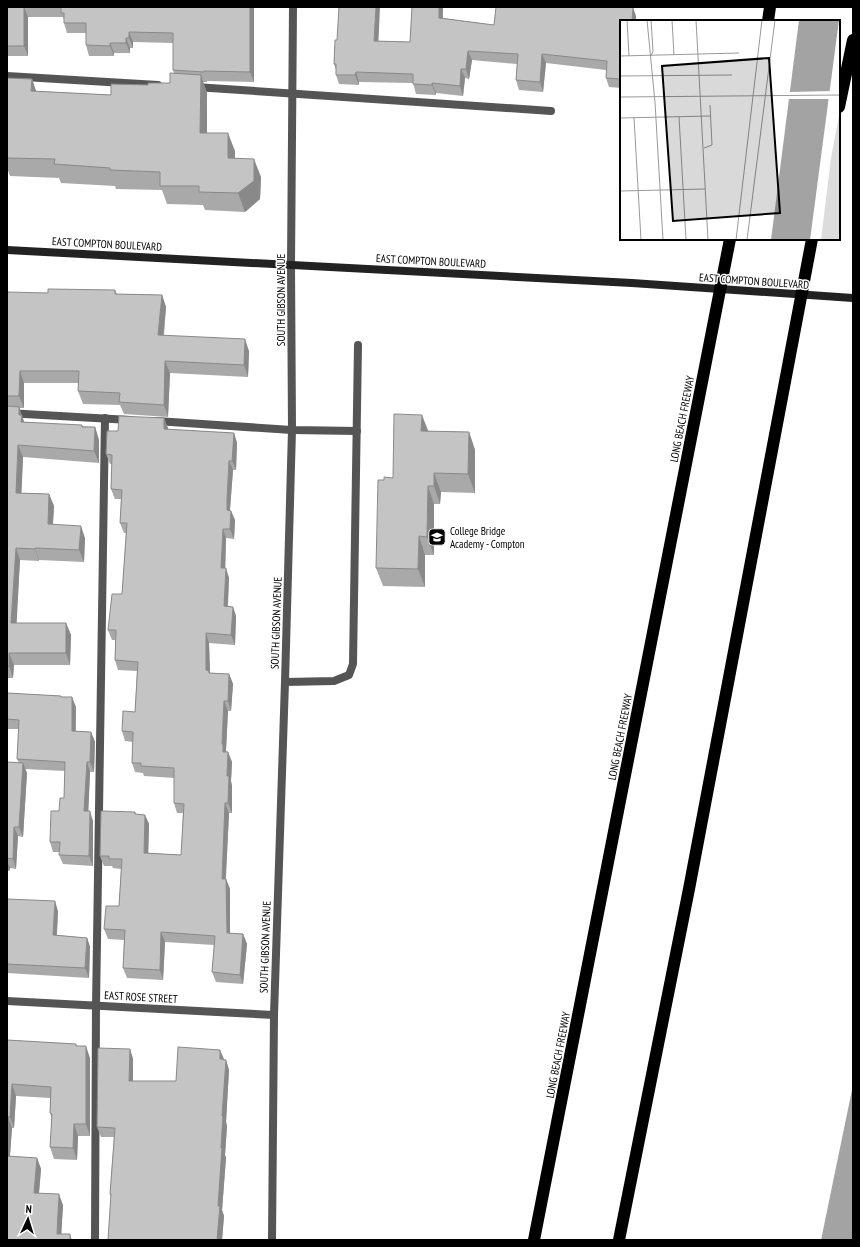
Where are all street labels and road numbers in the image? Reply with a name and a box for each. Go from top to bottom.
street label: EAST COMPTON BOULEVARD [52,234,163,254]
street label: EAST COMPTON BOULEVARD [376,251,487,271]
street label: SOUTH GIBSON AVENUE [274,254,288,346]
street label: EAST COMPTON BOULEVARD [699,270,810,292]
street label: LONG BEACH FREEWAY [667,375,697,463]
street label: SOUTH GIBSON AVENUE [267,576,285,669]
street label: LONG BEACH FREEWAY [605,693,635,781]
street label: SOUTH GIBSON AVENUE [256,900,274,993]
street label: EAST ROSE STREET [104,988,178,1006]
street label: LONG BEACH FREEWAY [543,1011,573,1099]

